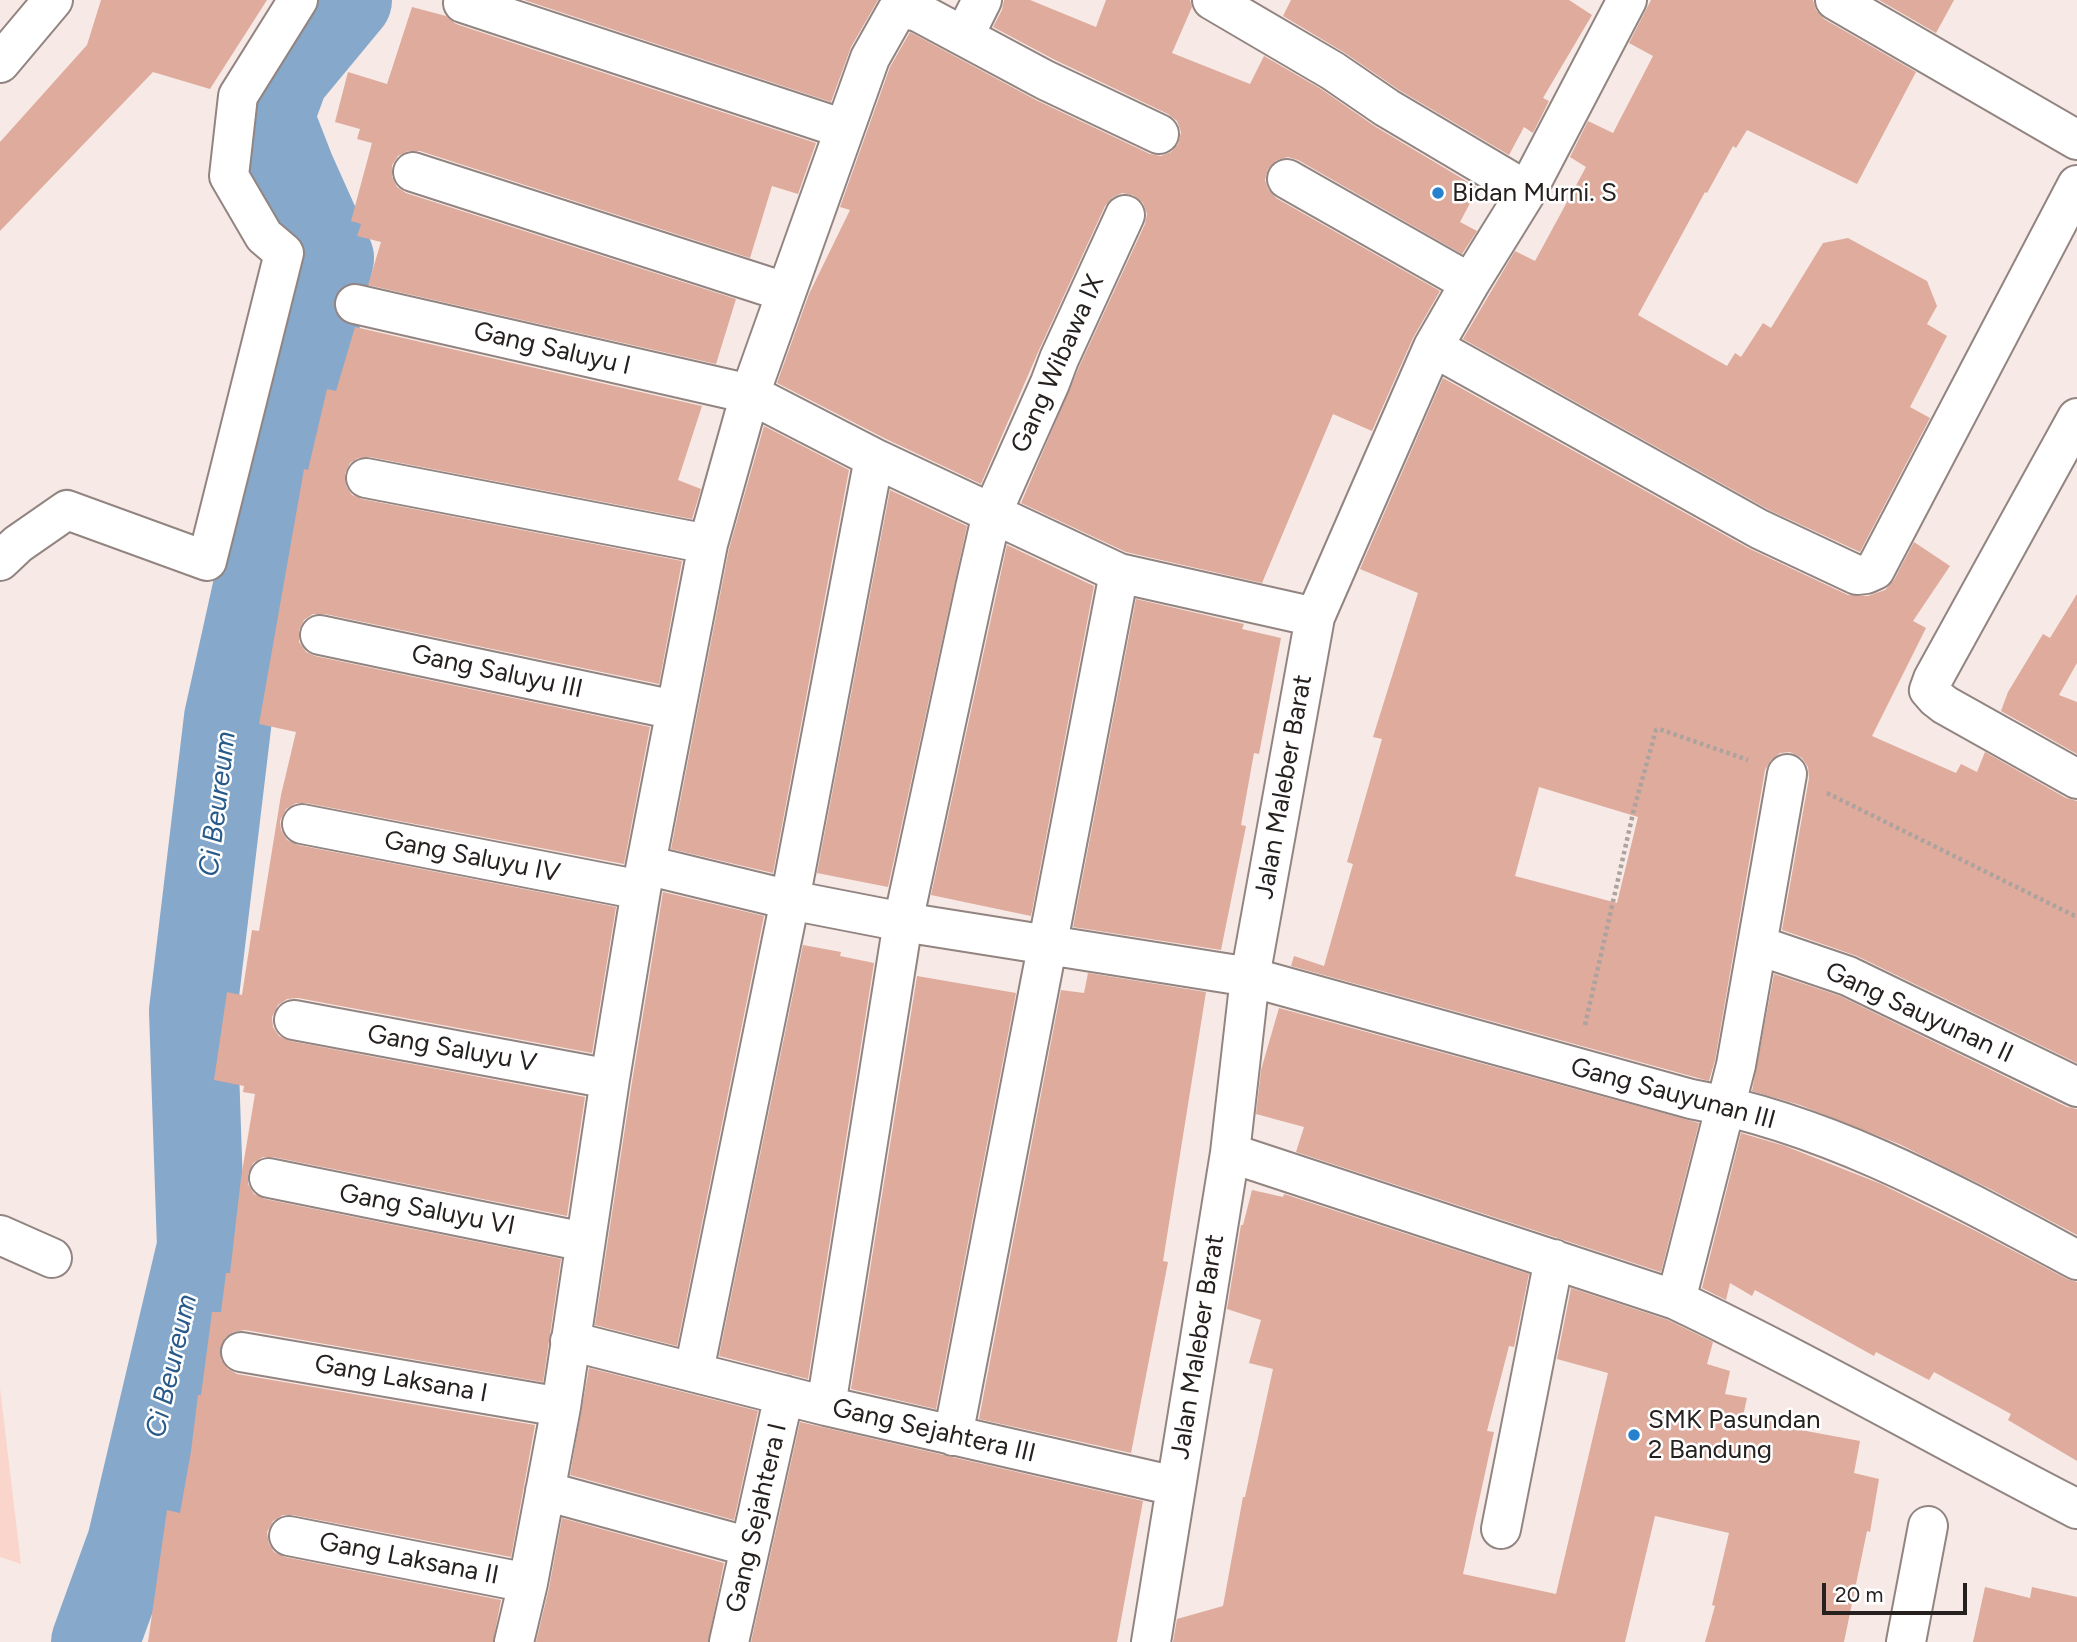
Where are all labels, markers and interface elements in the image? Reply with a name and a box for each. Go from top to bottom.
place label: Bidan Murni. S [1452,177,1617,209]
marker: Bidan Murni. S [1430,185,1446,201]
street label: Gang Wibawa IX [1005,270,1111,458]
street label: Gang Saluyu I [470,316,634,382]
street label: Gang Saluyu III [408,639,586,705]
street label: Jalan Maleber Barat [1249,672,1319,902]
water label: Ci Beureum [192,730,244,878]
street label: Gang Saluyu IV [381,825,563,889]
street label: Gang Sauyunan II [1820,956,2018,1070]
street label: Gang Saluyu V [365,1019,539,1079]
street label: Gang Sauyunan III [1567,1052,1779,1136]
street label: Gang Saluyu VI [336,1178,518,1242]
street label: Jalan Maleber Barat [1165,1232,1231,1462]
water label: Ci Beureum [139,1291,205,1441]
street label: Gang Laksana I [312,1348,490,1410]
street label: Gang Sejahtera III [829,1392,1039,1470]
place label: SMK Pasundan 2 Bandung [1648,1404,1820,1466]
street label: Gang Sejahtera I [720,1420,794,1616]
marker: SMK Pasundan 2 Bandung [1626,1427,1642,1443]
street label: Gang Laksana II [317,1526,501,1592]
scale bar [1825,1568,1970,1612]
text: 20 m [1835,1582,1883,1607]

